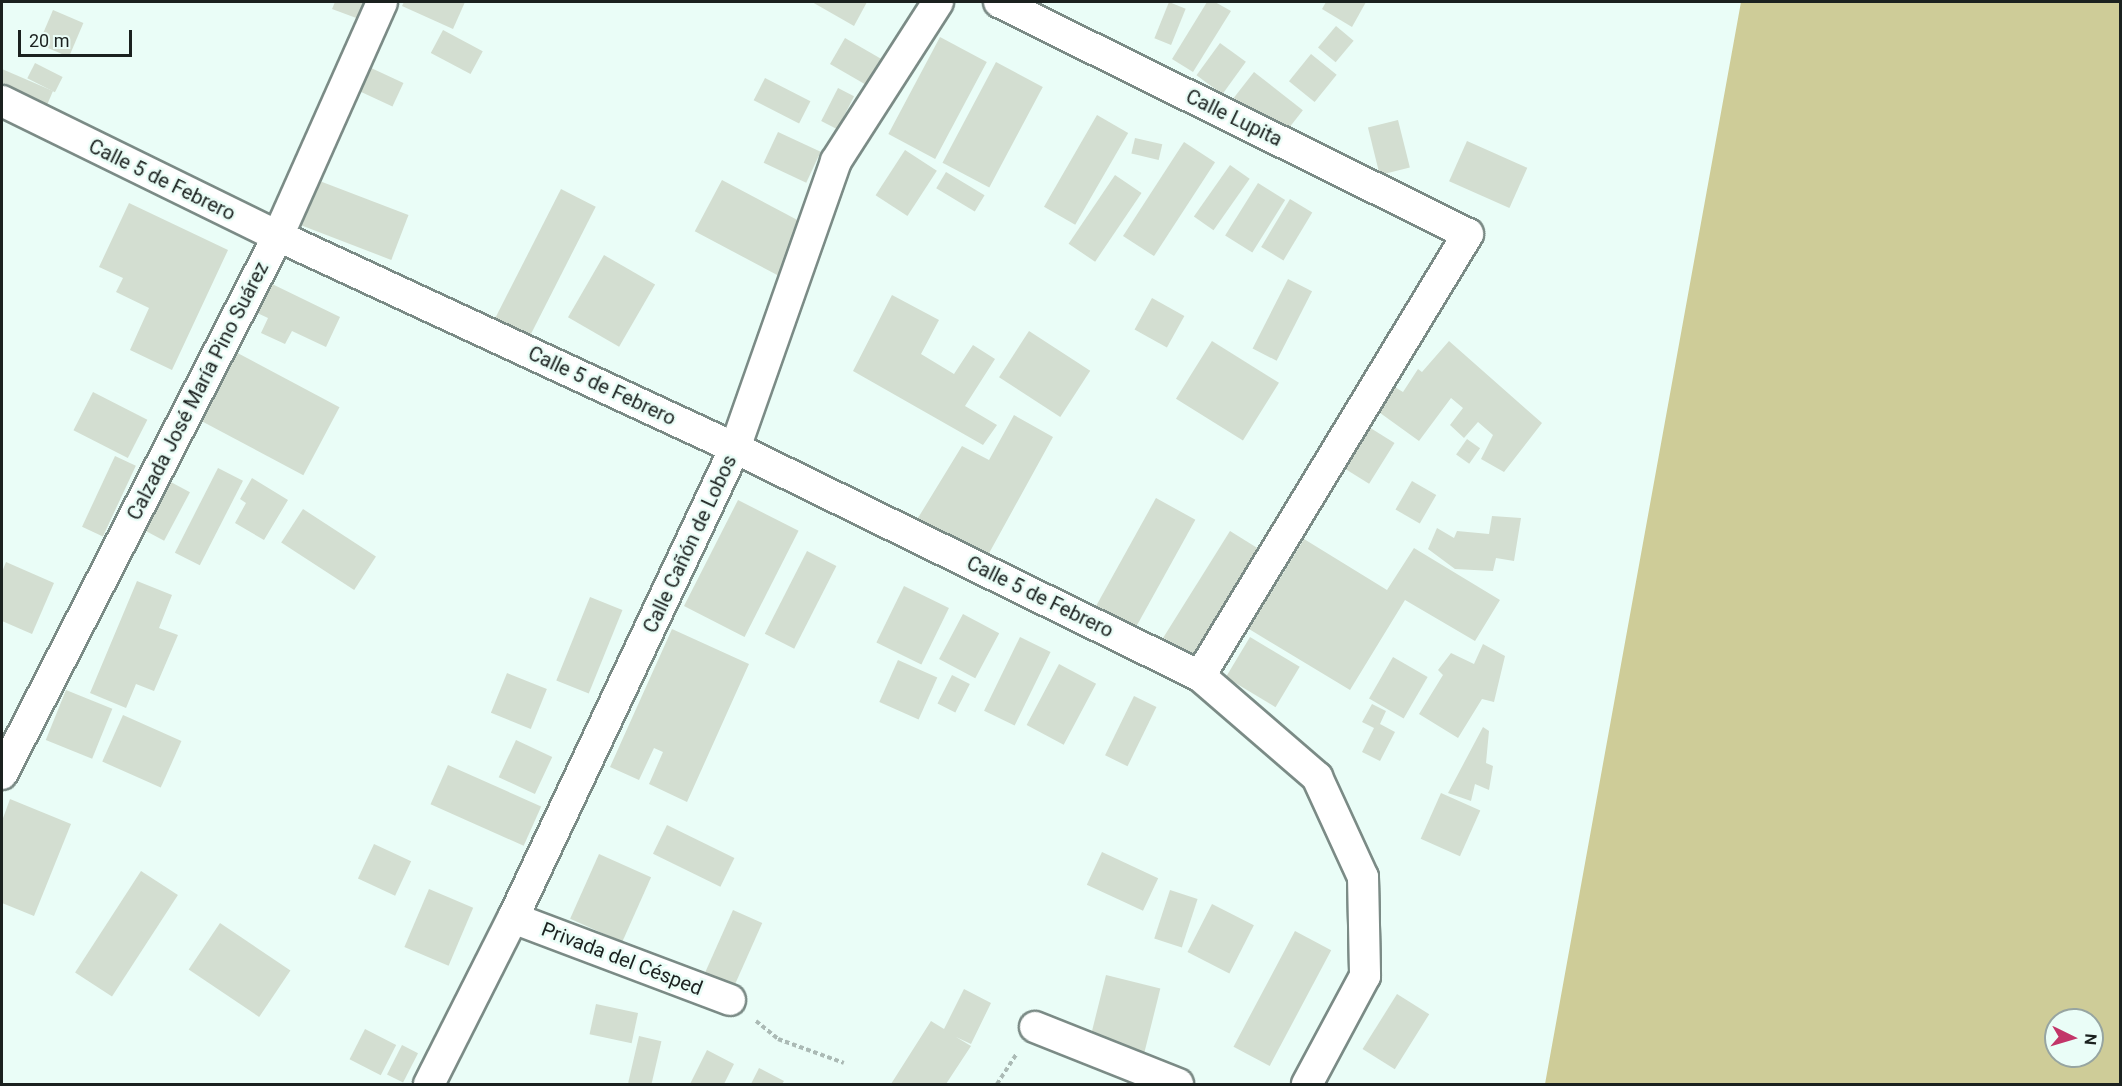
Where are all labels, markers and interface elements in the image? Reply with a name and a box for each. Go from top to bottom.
scale bar [21,18,135,56]
text: 20 m [29,30,69,51]
street label: Calle Lupita [1182,84,1286,152]
street label: Calle 5 de Febrero [85,134,239,226]
street label: Calzada José María Pino Suárez [122,258,274,524]
street label: Calle 5 de Febrero [524,341,680,431]
street label: Calle Cañón de Lobos [638,451,742,637]
street label: Calle 5 de Febrero [963,551,1117,643]
street label: Privada del Césped [538,917,706,1001]
north arrow [2044,1008,2104,1068]
text: N [2080,1033,2100,1046]

